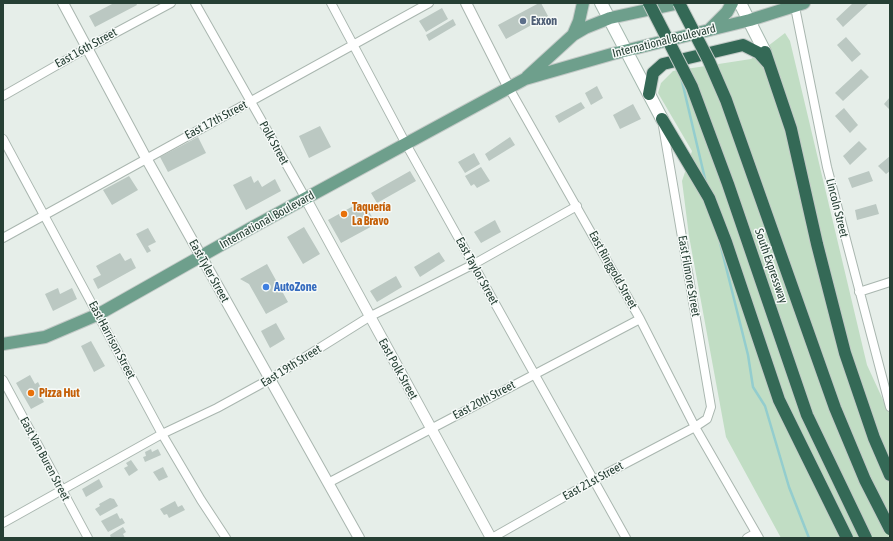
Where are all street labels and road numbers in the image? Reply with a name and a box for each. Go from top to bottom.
street label: International Boulevard [611,21,717,61]
street label: East 16th Street [53,25,119,71]
street label: East 17th Street [182,98,250,142]
street label: Polk Street [256,119,292,167]
street label: Lincoln Street [823,177,851,239]
street label: International Boulevard [217,188,317,252]
street label: South Expressway [751,227,791,305]
street label: East Ringgold Street [586,229,640,311]
street label: East Filmore Street [675,234,703,318]
street label: East Taylor Street [452,235,502,307]
street label: East Tyler Street [186,237,232,305]
street label: East Harrison Street [85,299,139,381]
street label: East Polk Street [375,336,421,402]
street label: East 19th Street [258,342,324,390]
street label: East 20th Street [450,378,518,422]
street label: East Van Buren Street [17,415,73,503]
street label: East 21st Street [560,458,626,504]

